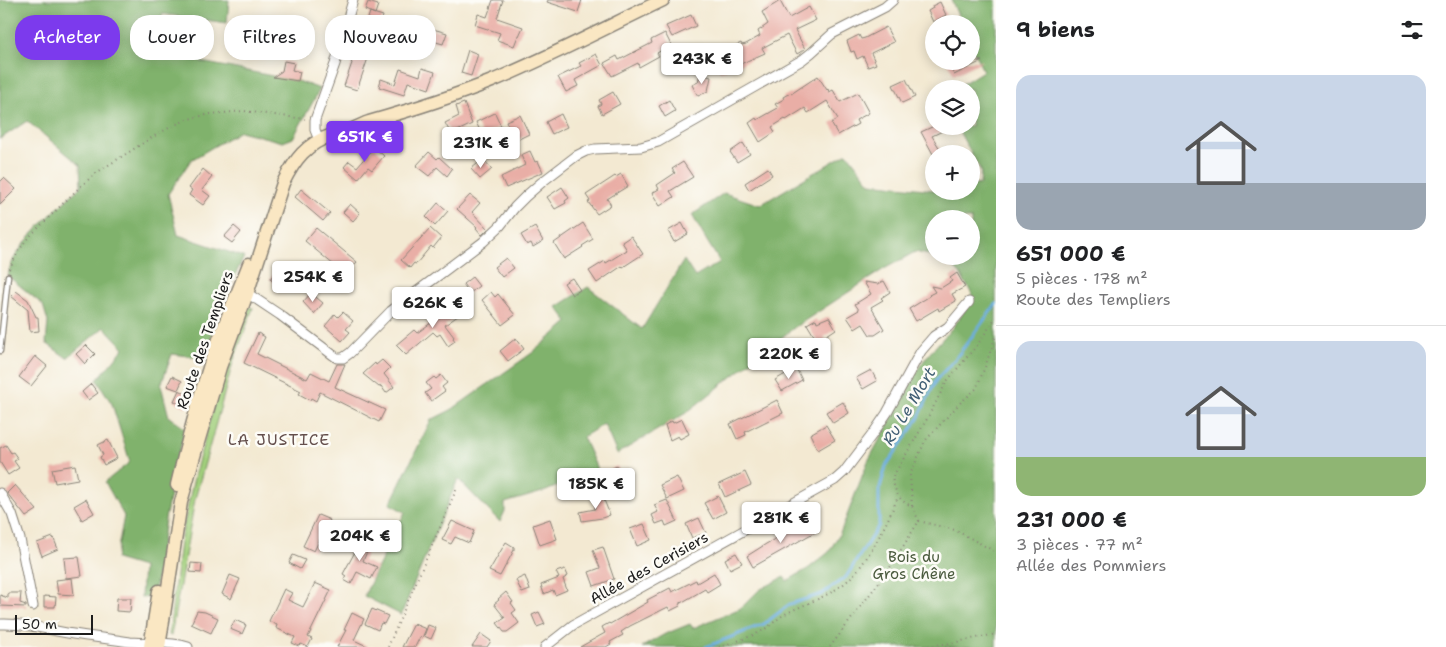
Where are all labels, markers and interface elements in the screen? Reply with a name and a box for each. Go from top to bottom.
chip: Acheter [15,15,120,60]
chip: Louer [130,15,214,60]
chip: Filtres [224,15,315,60]
chip: Nouveau [325,15,436,60]
map controls [925,15,980,265]
button: locate [925,15,980,70]
text: 9 biens [1016,16,1095,44]
icon: filters [1398,16,1426,44]
pin: 243K € [661,42,743,85]
text: 243K € [672,48,732,69]
button: layers [925,80,980,135]
icon: home [1176,108,1266,198]
pin: 651K € [324,120,406,163]
text: 651K € [337,126,393,147]
pin: 231K € [440,126,522,169]
text: 231K € [453,132,509,153]
button: + [925,145,980,200]
button: − [925,210,980,265]
text: 651 000 € [1016,240,1126,268]
pin: 254K € [272,260,354,303]
text: 254K € [283,266,343,287]
street label: Route des Templiers [172,268,238,412]
text: 5 pièces · 178 m² [1016,268,1148,289]
pin: 626K € [392,286,474,329]
text: Route des Templiers [1016,289,1171,310]
text: 626K € [403,292,463,313]
pin: 220K € [748,338,830,380]
text: 220K € [759,343,819,364]
water label: Ru Le Mort [878,363,940,449]
icon: home [1176,373,1266,463]
district label: LA JUSTICE [228,429,330,450]
pin: 185K € [555,468,637,510]
text: 185K € [568,473,624,494]
pin: 281K € [740,502,822,544]
text: 231 000 € [1016,506,1127,534]
text: 281K € [753,507,809,528]
pin: 204K € [319,520,401,562]
text: 204K € [330,525,390,546]
street label: Allée des Cerisiers [586,527,712,609]
text: 3 pièces · 77 m² [1016,534,1143,555]
park label: Bois du Gros Chêne [872,547,956,584]
text: Allée des Pommiers [1016,555,1166,576]
scale bar [15,612,92,635]
text: 50 m [22,615,57,633]

